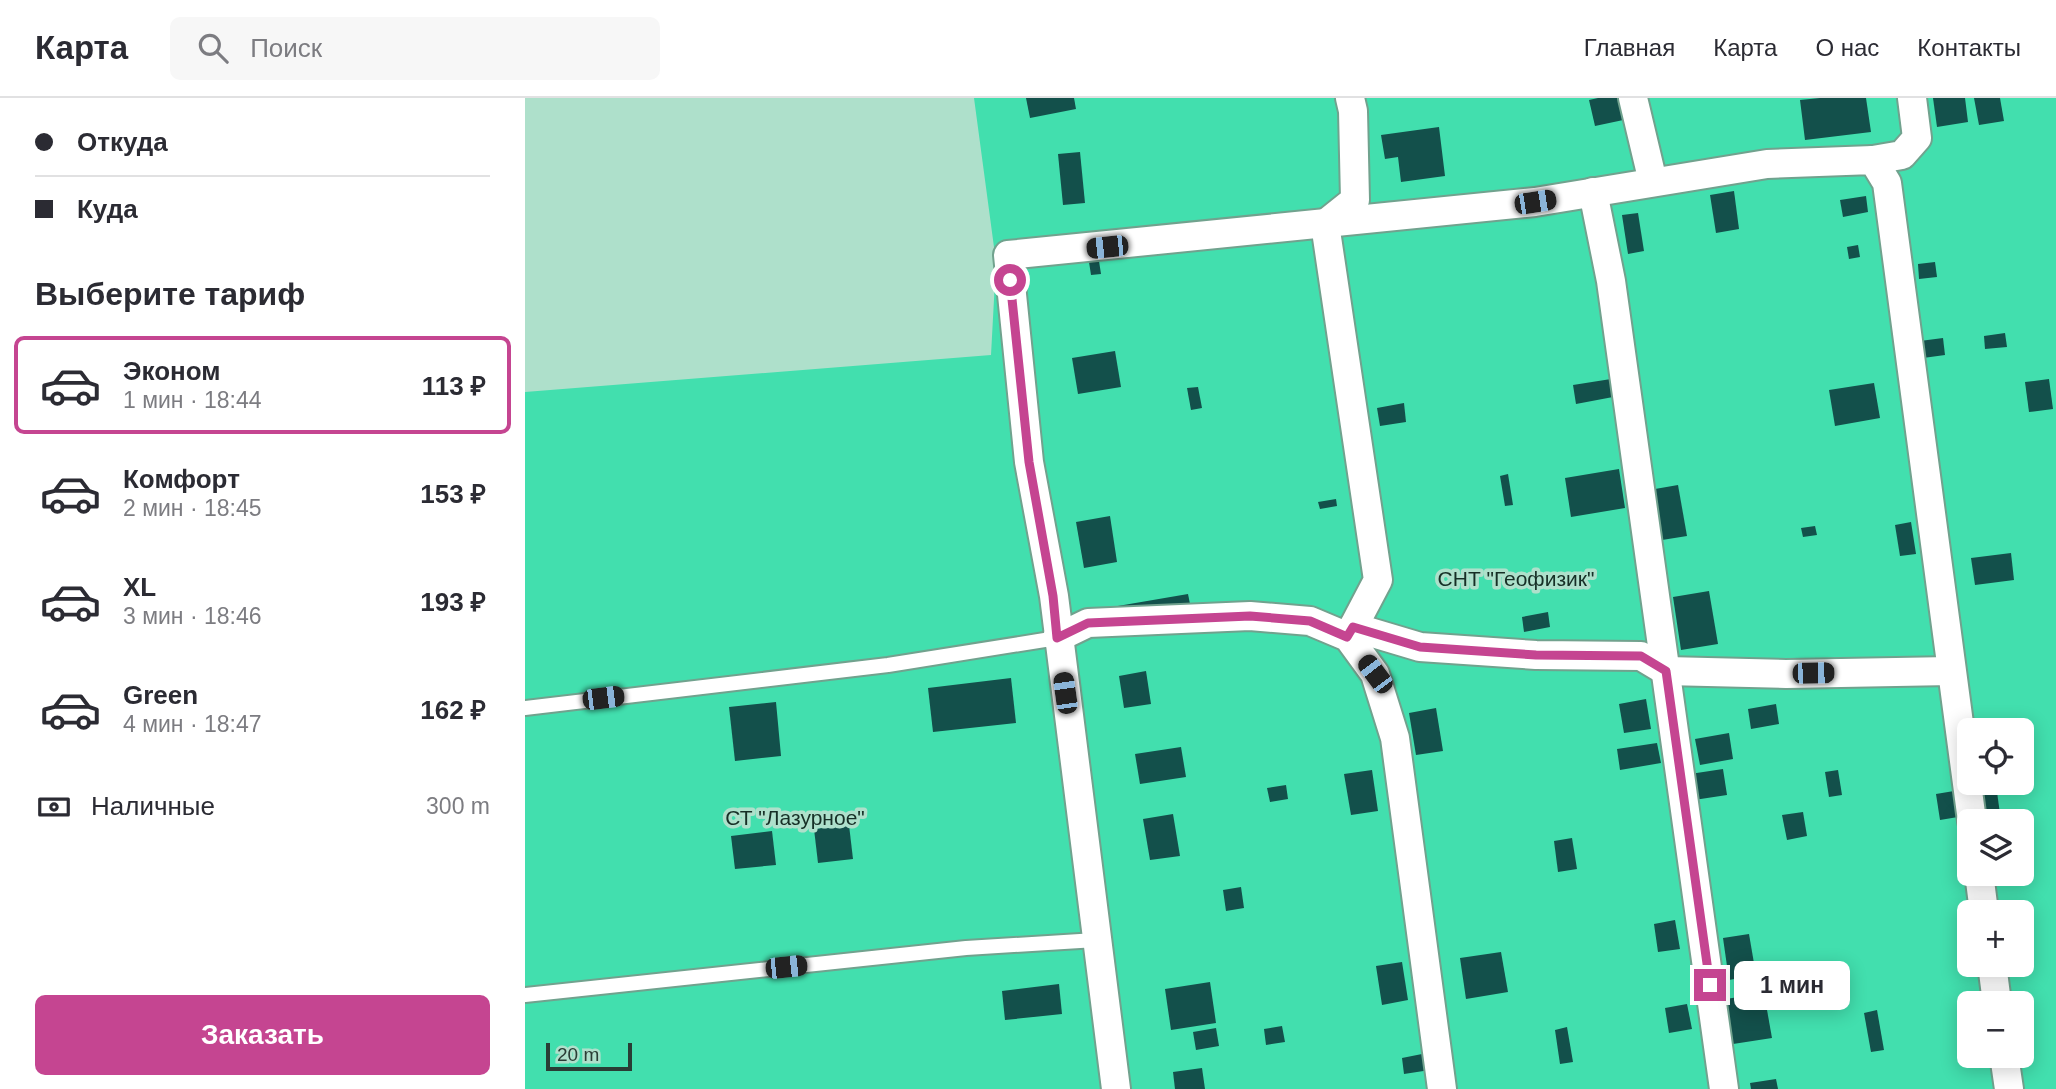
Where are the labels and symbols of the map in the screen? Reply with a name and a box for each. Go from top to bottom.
car [1513,188,1558,216]
car [1086,234,1129,260]
route start [994,264,1026,296]
park label: СНТ "Геофизик" [1438,567,1594,590]
car [1354,651,1397,697]
car [1792,662,1835,684]
car [1052,671,1079,715]
car [581,685,626,711]
park label: СТ "Лазурное" [725,806,865,829]
car [765,954,808,980]
callout: 1 мин [1735,960,1850,1010]
route end [1694,969,1726,1001]
scale bar [546,1040,632,1072]

